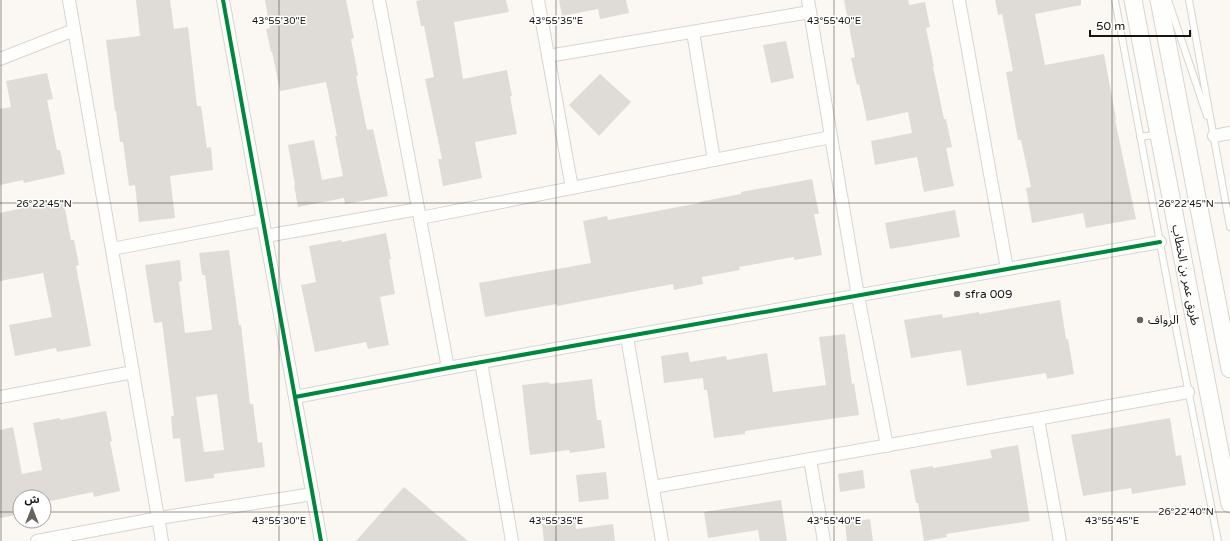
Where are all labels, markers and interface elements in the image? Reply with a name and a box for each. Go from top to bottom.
scale bar [1090,12,1190,38]
text: 43°55'30"E [252,15,306,27]
text: 43°55'35"E [529,15,583,27]
text: 43°55'40"E [807,15,861,27]
text: 50 m [1096,19,1125,33]
text: 26°22'45"N [16,198,72,210]
text: 26°22'45"N [1158,198,1214,210]
street label: طريق عمر بن الخطاب [1168,223,1203,327]
place label: sfra 009 [965,287,1012,301]
marker: sfra 009 [952,289,962,299]
place label: الرواف [1148,313,1179,327]
marker: الرواف [1135,315,1145,325]
north arrow [12,489,52,529]
text: ش [24,493,40,506]
text: 26°22'40"N [1158,506,1214,518]
text: 43°55'30"E [252,515,306,527]
text: 43°55'35"E [529,515,583,527]
text: 43°55'40"E [807,515,861,527]
text: 43°55'45"E [1085,515,1139,527]

